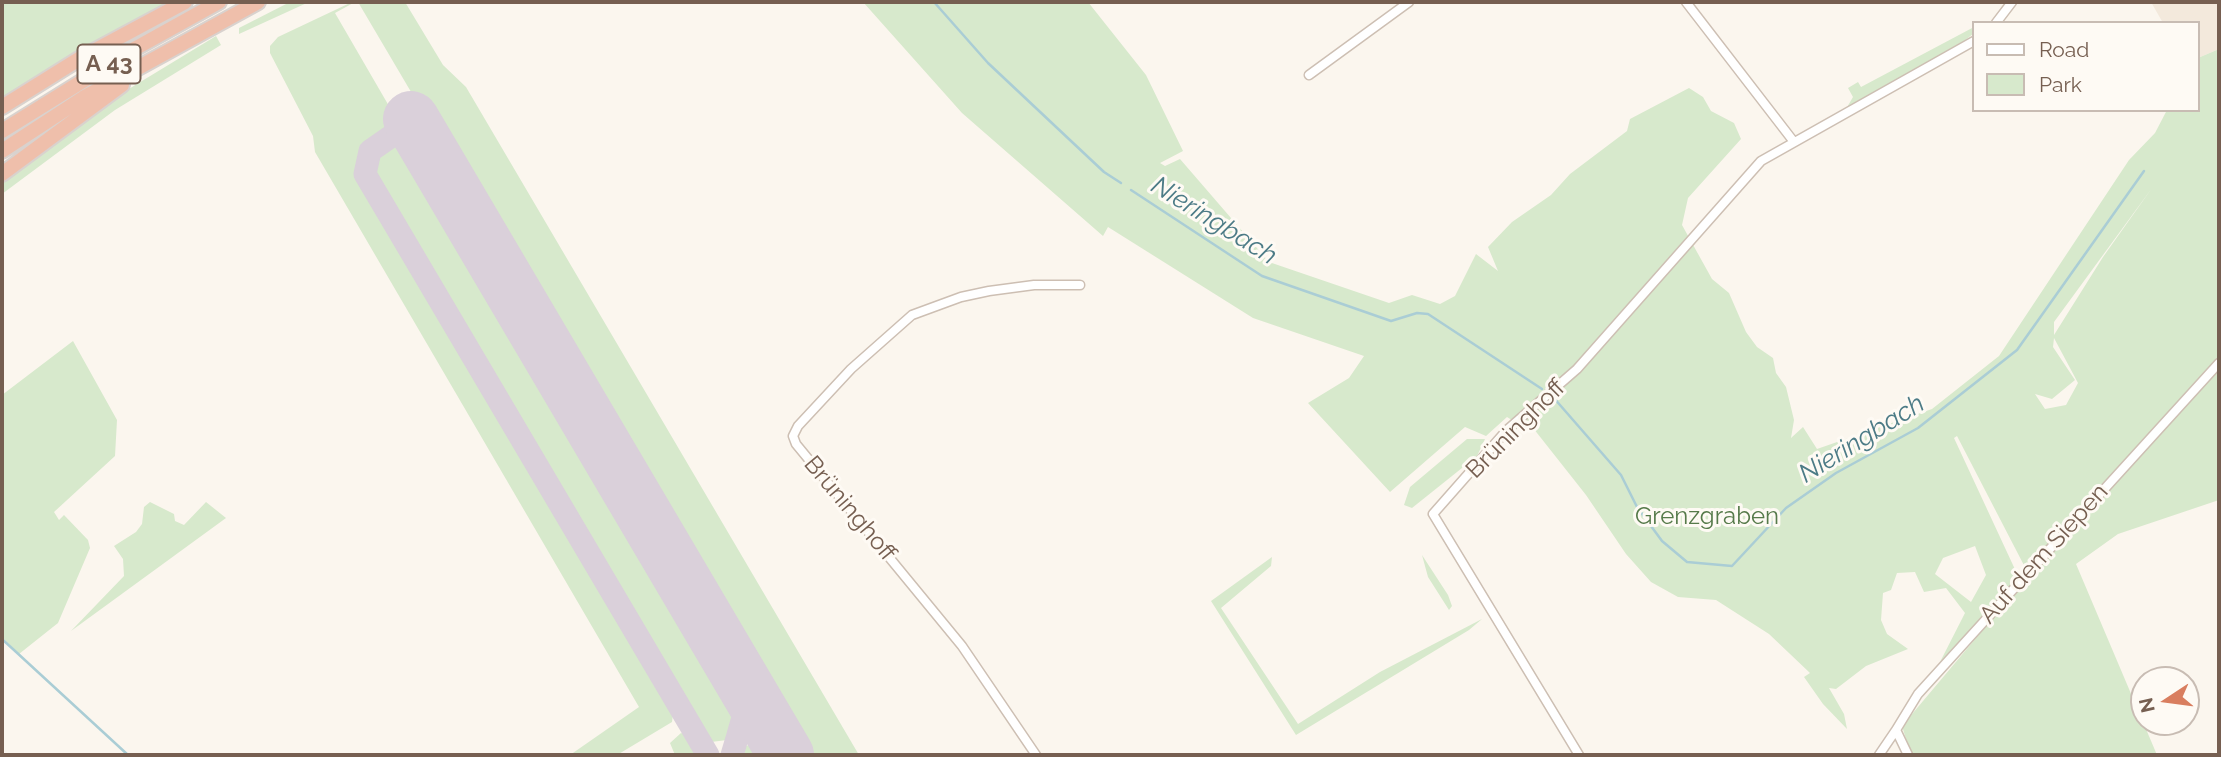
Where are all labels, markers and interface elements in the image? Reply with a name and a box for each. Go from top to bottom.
legend [1972,21,2200,112]
text: Road [2039,37,2089,62]
road number: A 43 [78,44,140,83]
text: Park [2039,72,2082,97]
water label: Nieringbach [1145,170,1283,272]
street label: Brüninghoff [1460,373,1572,485]
water label: Nieringbach [1793,388,1931,490]
street label: Brüninghoff [798,450,902,568]
street label: Auf dem Siepen [1974,478,2114,630]
park label: Grenzgraben [1635,503,1779,531]
north arrow [2130,666,2200,736]
text: N [2134,696,2159,715]

